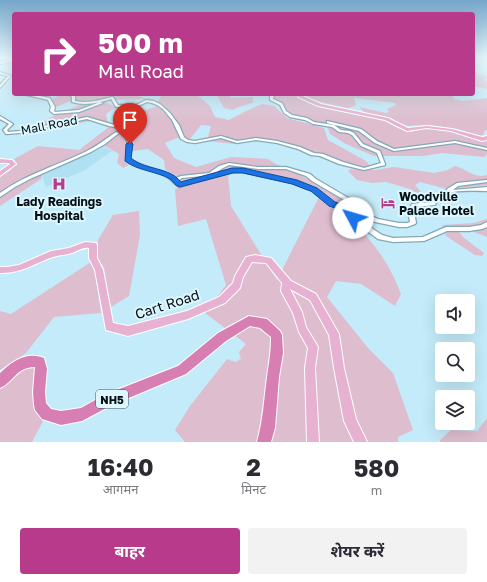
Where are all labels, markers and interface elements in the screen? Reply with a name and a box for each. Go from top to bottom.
text: 500 m [98,26,183,59]
icon: right [32,28,84,80]
text: Mall Road [98,60,184,82]
pin [113,103,147,144]
icon: arrive [119,109,141,131]
street label: Mall Road [20,112,78,138]
hospital icon: Lady Readings Hospital [51,176,67,192]
place label: Woodville Palace Hotel [399,189,474,218]
place label: Lady Readings Hospital [16,194,102,223]
hotel icon: Woodville Palace Hotel [380,195,396,211]
position arrow [332,197,374,239]
street label: Cart Road [133,286,201,322]
map controls [435,294,475,430]
button: sound [435,294,475,334]
button: search [435,342,475,382]
road number: NH5 [96,390,128,408]
button: layers [435,390,475,430]
text: 16:40 [88,452,154,481]
text: 2 [246,452,261,481]
text: 580 [354,453,399,482]
text: आगमन [103,481,138,497]
text: मिनट [241,481,266,497]
text: m [371,482,382,498]
button: बाहर [20,528,240,574]
button: शेयर करें [248,528,467,574]

